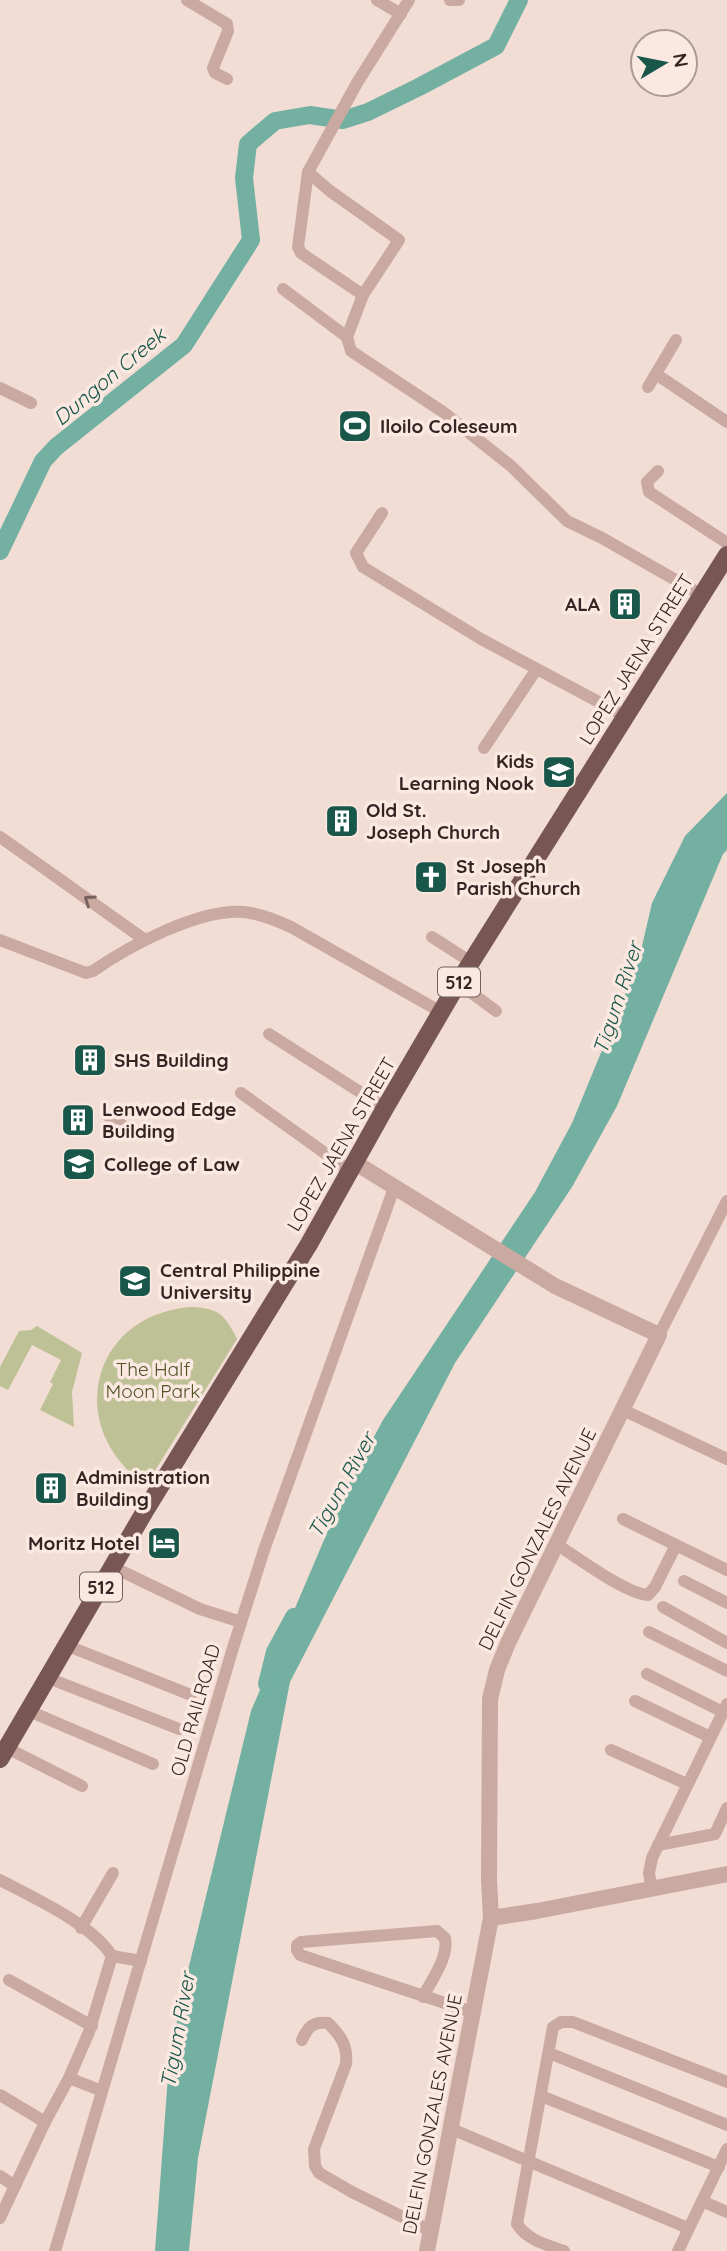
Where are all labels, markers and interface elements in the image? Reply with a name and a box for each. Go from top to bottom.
north arrow [629,28,699,98]
text: N [668,51,694,69]
water label: Dungon Creek [48,320,172,431]
sports icon: Iloilo Coleseum [336,407,374,445]
place label: Iloilo Coleseum [380,414,518,438]
street label: LOPEZ JAENA STREET [574,569,698,749]
building icon: ALA [606,585,644,623]
place label: ALA [565,592,600,616]
place label: Kids Learning Nook [399,749,534,795]
school or university icon: Kids Learning Nook [540,753,578,791]
place label: Old St. Joseph Church [366,798,500,844]
building icon: Old St. Joseph Church [323,802,361,840]
place label: St Joseph Parish Church [456,854,581,900]
church icon: St Joseph Parish Church [412,858,450,896]
one-way arrow [84,896,97,908]
water label: Tigum River [587,936,648,1057]
road number: 512 [438,967,480,996]
building icon: SHS Building [71,1041,109,1079]
place label: SHS Building [114,1048,229,1072]
street label: LOPEZ JAENA STREET [281,1053,401,1235]
place label: Lenwood Edge Building [102,1097,236,1143]
building icon: Lenwood Edge Building [59,1101,97,1139]
school or university icon: College of Law [60,1145,98,1183]
place label: College of Law [104,1152,240,1176]
place label: Central Philippine University [160,1258,320,1304]
school or university icon: Central Philippine University [116,1262,154,1300]
park label: The Half Moon Park [105,1357,201,1403]
street label: DELFIN GONZALES AVENUE [473,1424,601,1654]
water label: Tigum River [301,1425,382,1542]
place label: Administration Building [76,1465,210,1511]
building icon: Administration Building [32,1469,70,1507]
hotel icon: Moritz Hotel [145,1524,183,1562]
place label: Moritz Hotel [28,1531,140,1555]
road number: 512 [80,1572,122,1602]
street label: OLD RAILROAD [165,1641,225,1779]
water label: Tigum River [154,1968,200,2090]
street label: DELFIN GONZALES AVENUE [397,1992,467,2236]

